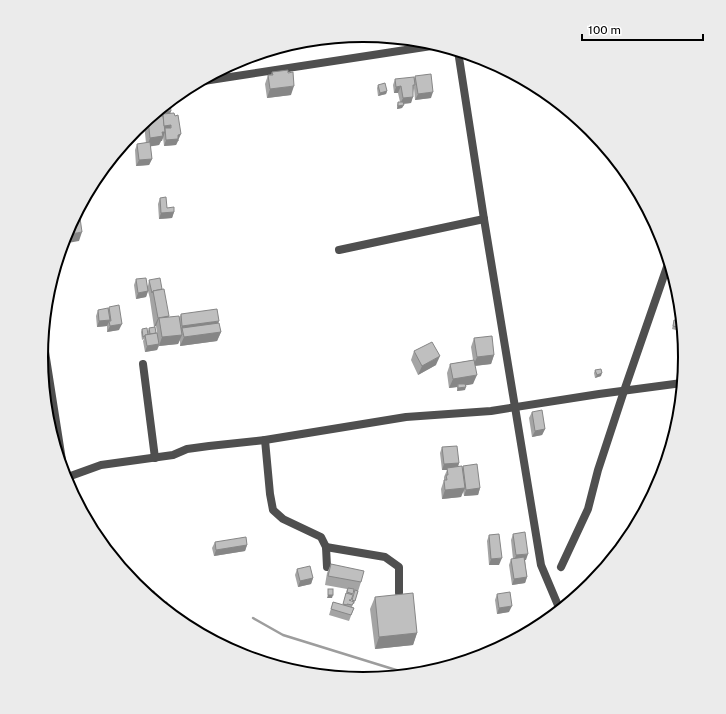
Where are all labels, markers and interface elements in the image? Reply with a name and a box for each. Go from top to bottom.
scale bar [582,16,703,42]
text: 100 m [588,23,621,37]

